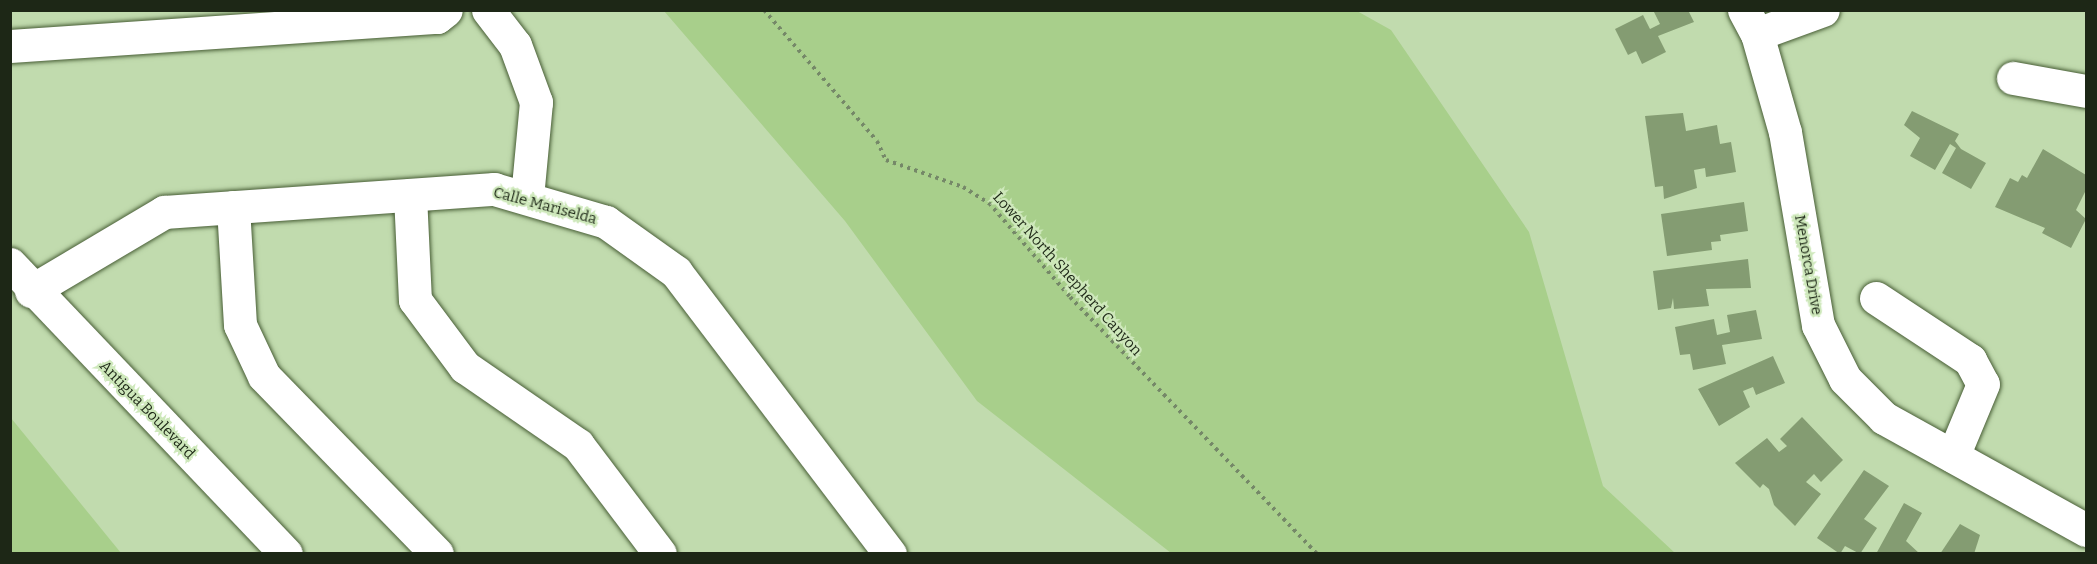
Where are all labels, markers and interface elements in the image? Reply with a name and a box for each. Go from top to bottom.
street label: Calle Mariselda [491,184,599,228]
street label: Lower North Shepherd Canyon [989,188,1145,360]
street label: Menorca Drive [1790,214,1826,316]
street label: Antigua Boulevard [96,357,198,463]

